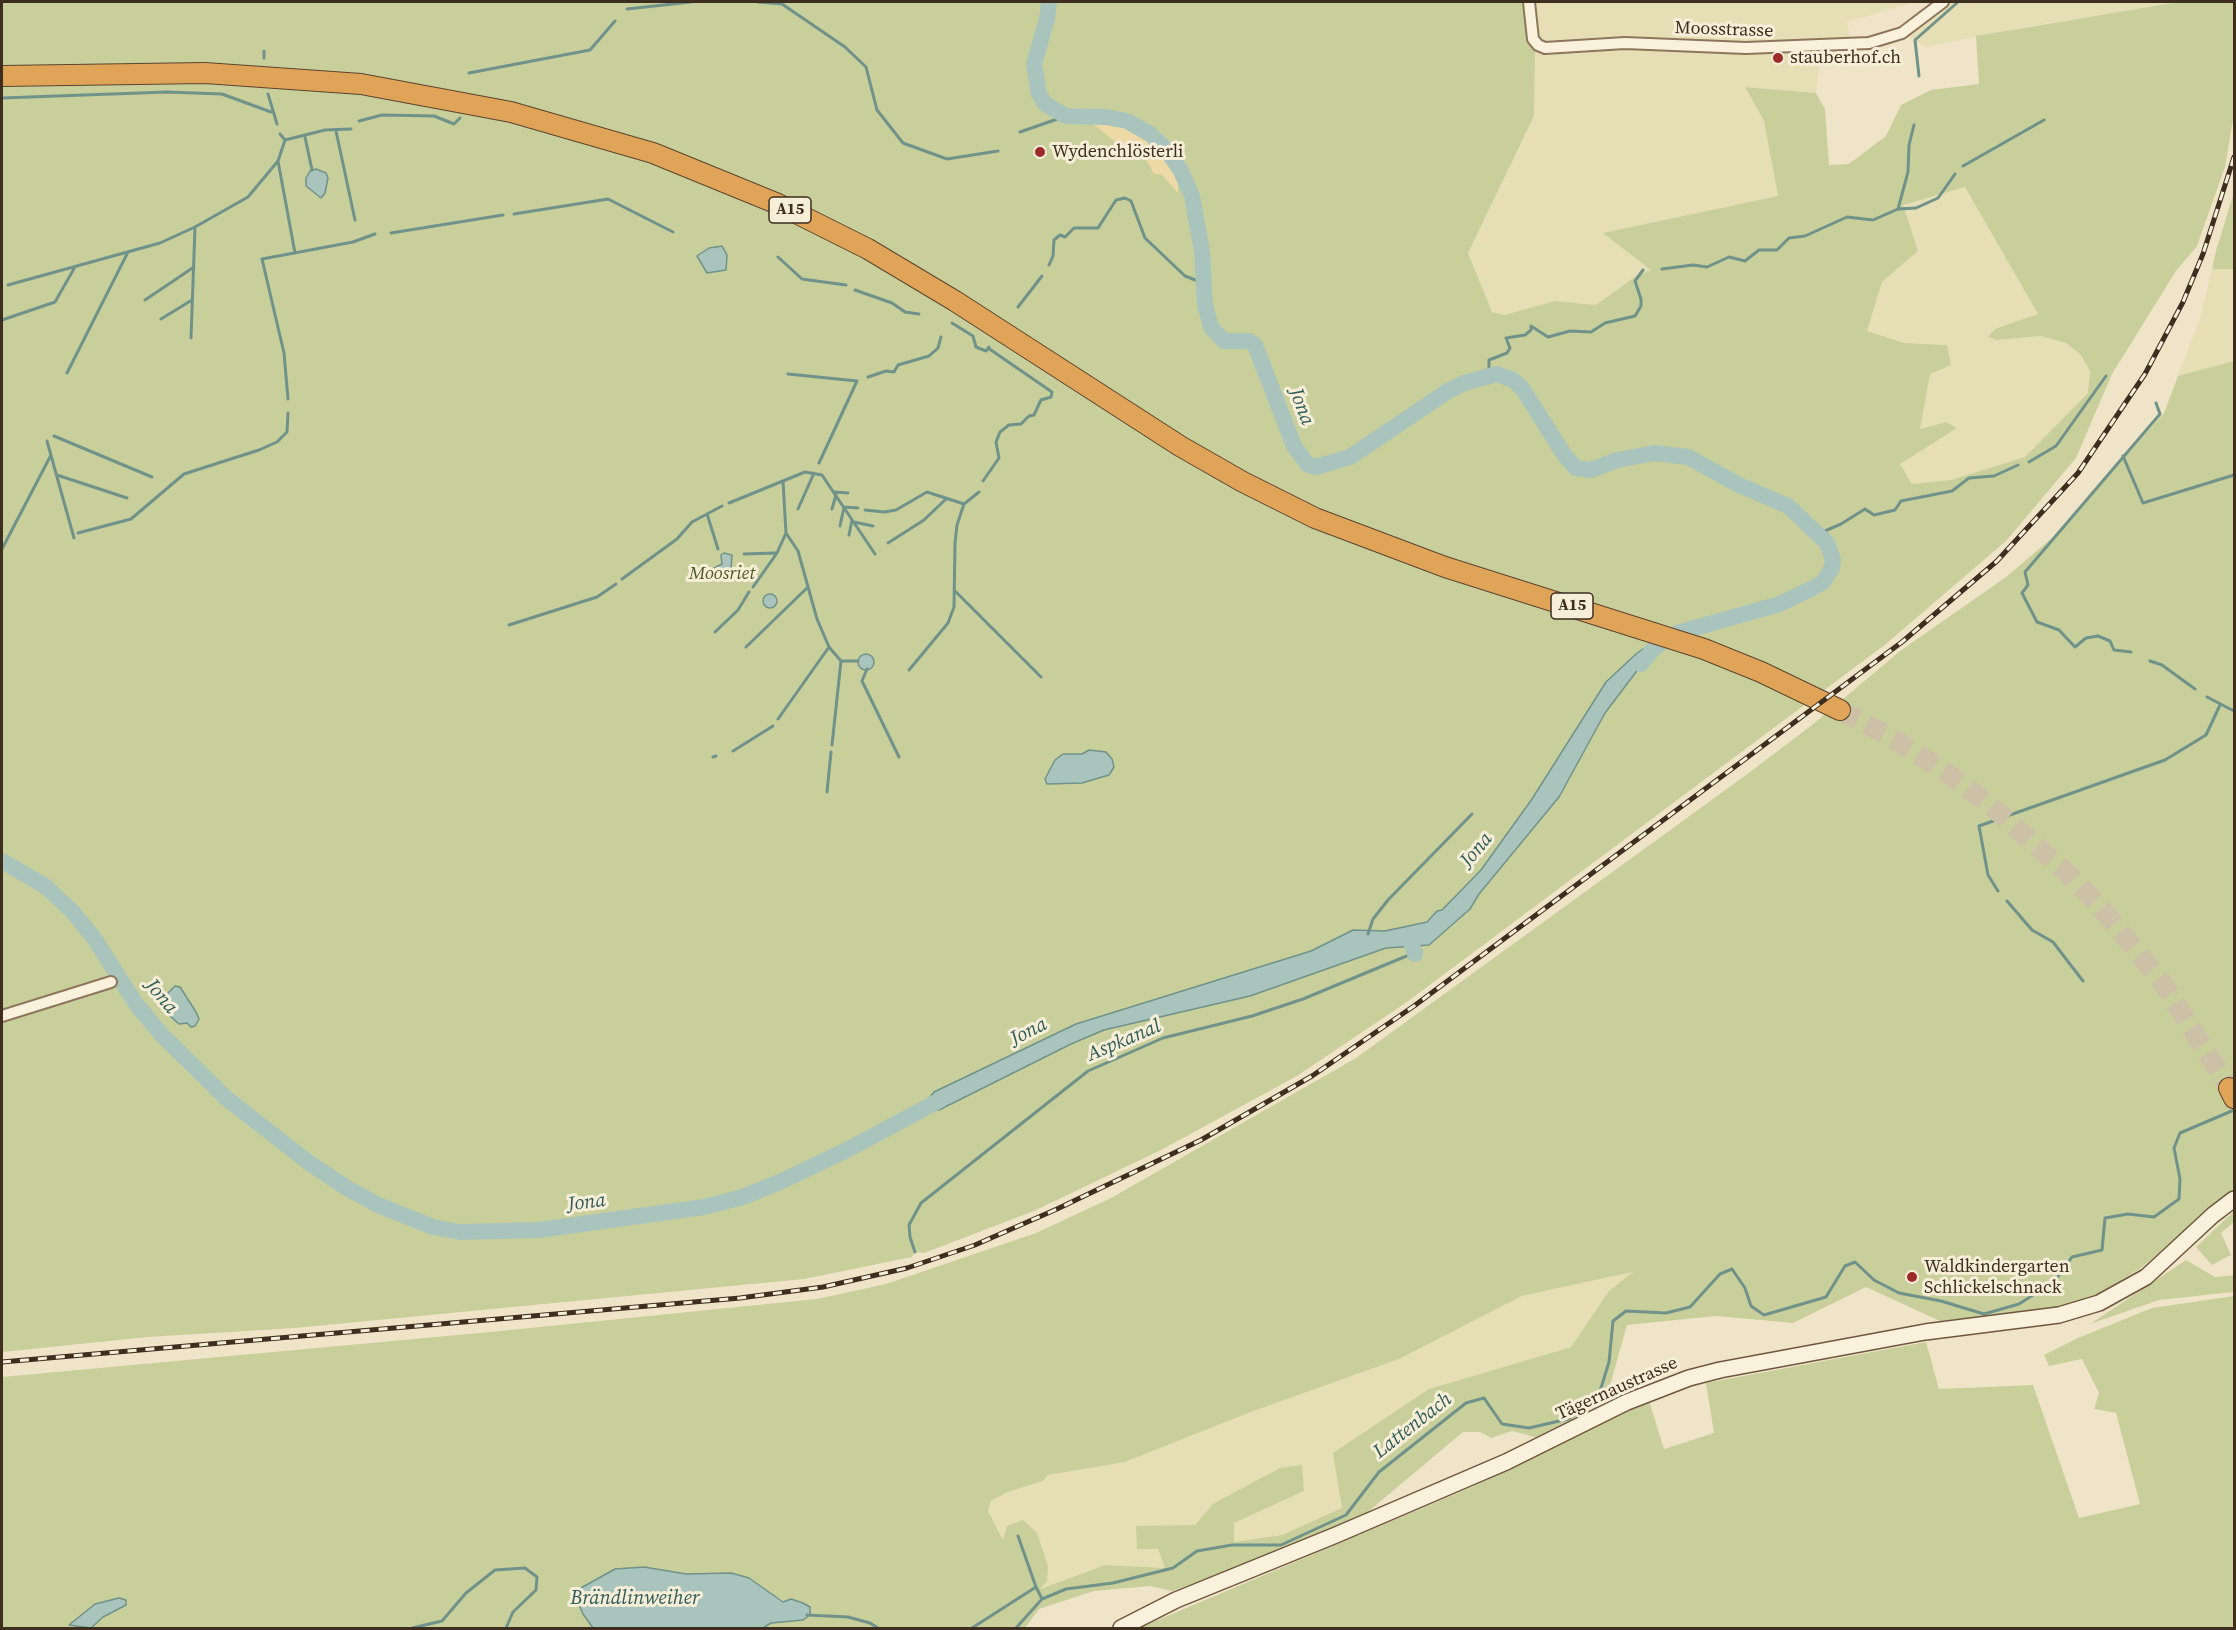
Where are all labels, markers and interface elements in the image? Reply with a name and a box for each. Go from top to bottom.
street label: Moosstrasse [1674,17,1774,43]
place label: stauberhof.ch [1790,47,1901,69]
marker: stauberhof.ch [1771,51,1785,65]
place label: Wydenchlösterli [1052,141,1183,163]
marker: Wydenchlösterli [1033,145,1047,159]
road number: A15 [769,197,811,223]
water label: Jona [1283,385,1319,429]
park label: Moosriet [689,563,755,585]
road number: A15 [1551,593,1593,619]
water label: Jona [1456,828,1498,872]
water label: Jona [140,975,182,1019]
water label: Jona [1007,1013,1051,1051]
water label: Aspkanal [1084,1015,1164,1067]
water label: Jona [567,1189,607,1217]
place label: Waldkindergarten Schlickelschnack [1924,1256,2070,1298]
marker: Waldkindergarten Schlickelschnack [1905,1270,1919,1284]
street label: Tägernaustrasse [1553,1353,1681,1425]
water label: Lattenbach [1369,1388,1457,1464]
water label: Brändlinweiher [570,1587,700,1611]

